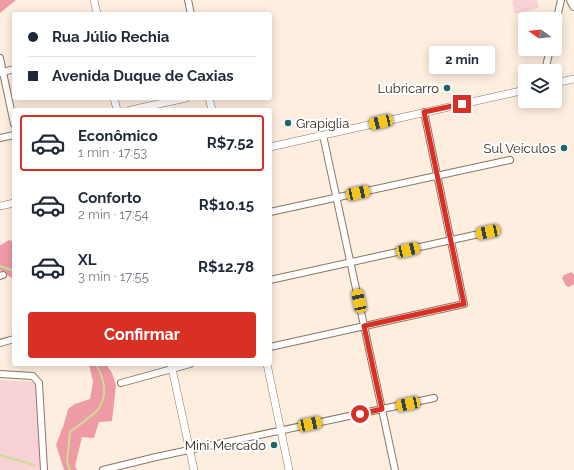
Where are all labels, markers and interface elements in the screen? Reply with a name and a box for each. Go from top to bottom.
north arrow [518,12,562,56]
map controls [518,12,562,108]
text: Rua Júlio Rechia [52,28,169,46]
callout: 2 min [429,46,495,74]
text: 2 min [445,52,479,67]
button: layers [518,64,562,108]
text: Avenida Duque de Caxias [52,67,234,85]
place label: Lubricarro [377,81,439,96]
marker: Lubricarro [442,83,452,93]
route end [453,95,471,113]
car [368,113,394,131]
place label: Grapiglia [296,116,349,131]
marker: Grapiglia [283,118,293,128]
icon: car [30,125,66,161]
text: Econômico [78,127,158,145]
text: R$7.52 [207,134,254,152]
place label: Sul Veículos [484,141,556,156]
marker: Sul Veículos [559,143,569,153]
text: 1 min · 17:53 [78,145,147,160]
car [345,185,371,201]
icon: car [30,187,66,223]
text: Conforto [78,189,141,207]
text: R$10.15 [199,196,254,214]
text: 2 min · 17:54 [78,207,149,222]
car [475,224,501,240]
car [395,241,421,259]
icon: car [30,249,66,285]
text: XL [78,251,96,269]
text: R$12.78 [198,258,254,276]
text: 3 min · 17:55 [78,269,149,284]
car [351,288,367,314]
button: Confirmar [28,312,256,358]
car [395,396,421,412]
route start [351,405,369,423]
car [297,416,323,432]
place label: Mini Mercado [185,438,266,453]
marker: Mini Mercado [269,440,279,450]

